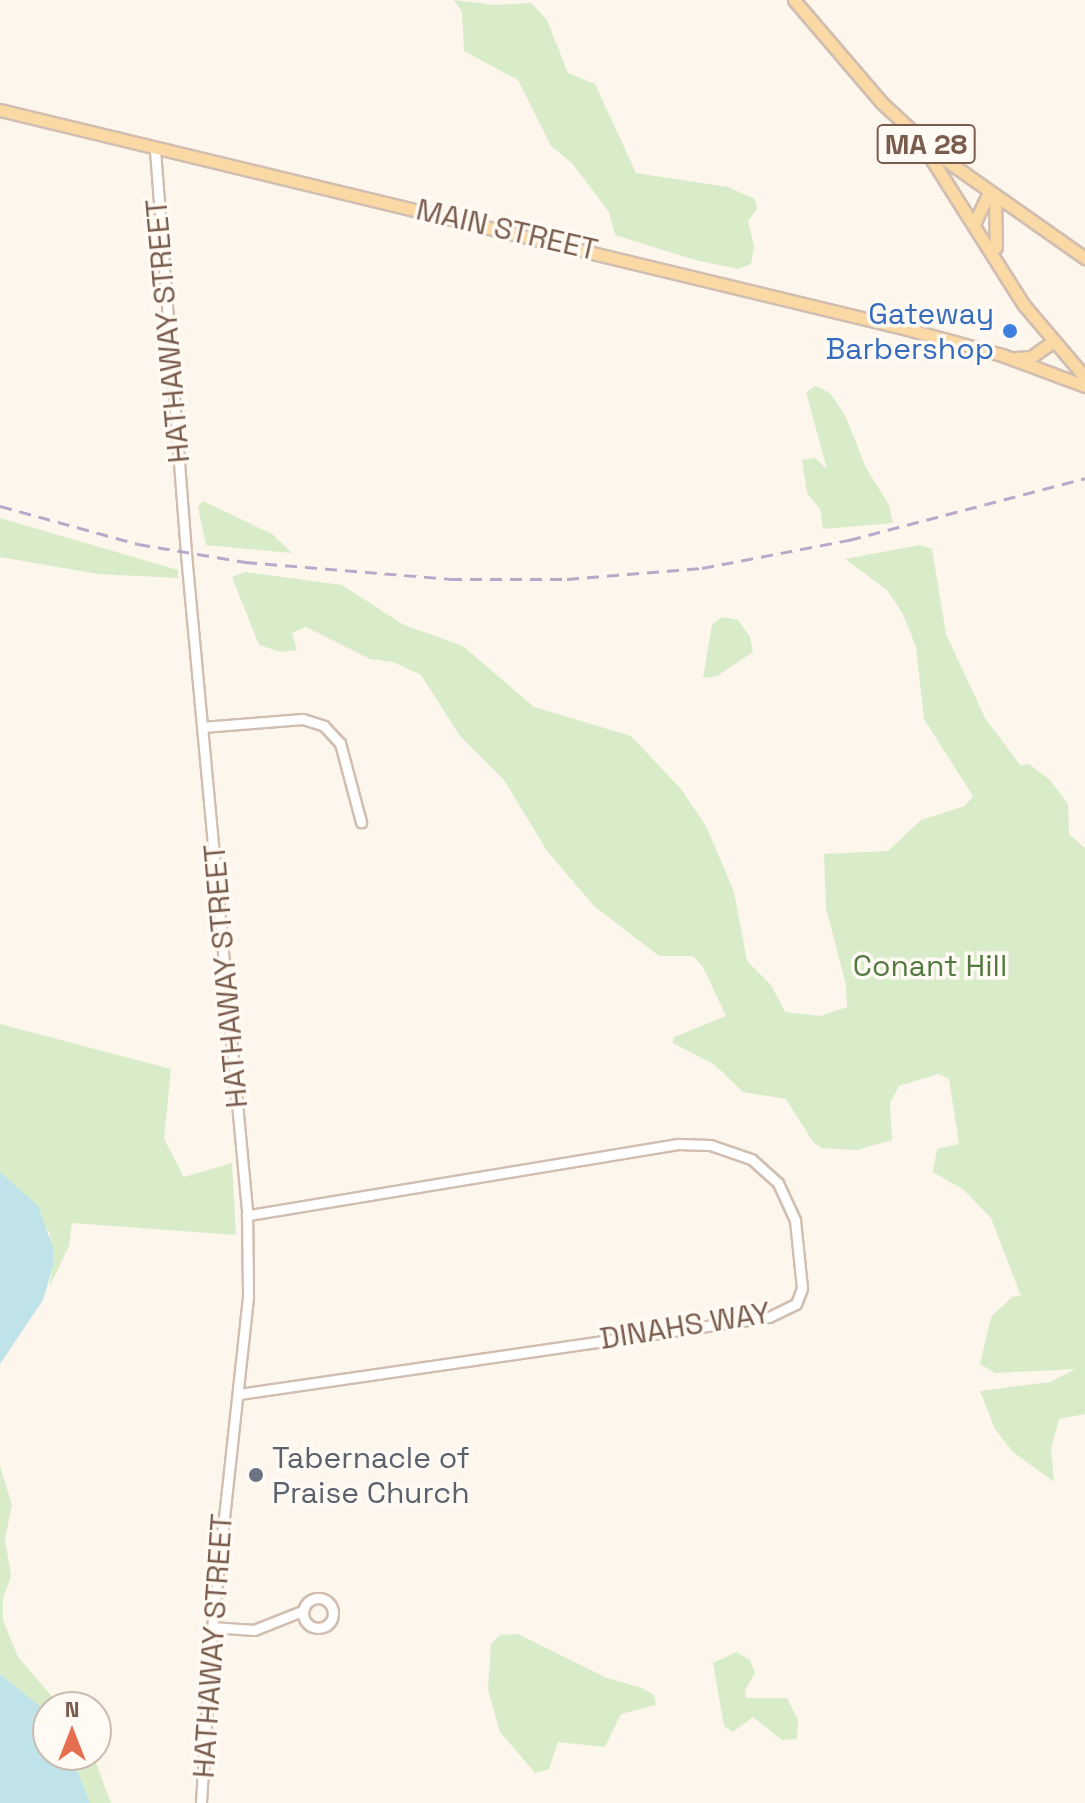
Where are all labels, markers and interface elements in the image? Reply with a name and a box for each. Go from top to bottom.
road number: MA 28 [876,120,976,168]
street label: MAIN STREET [413,192,601,268]
street label: HATHAWAY STREET [139,197,197,465]
place label: Gateway Barbershop [825,296,994,366]
marker: Gateway Barbershop [1001,322,1019,340]
street label: HATHAWAY STREET [197,842,255,1110]
park label: Conant Hill [853,948,1007,984]
street label: DINAHS WAY [597,1295,773,1357]
place label: Tabernacle of Praise Church [272,1440,470,1510]
marker: Tabernacle of Praise Church [247,1466,265,1484]
street label: HATHAWAY STREET [186,1512,240,1780]
north arrow [32,1691,112,1771]
text: N [65,1695,79,1723]

